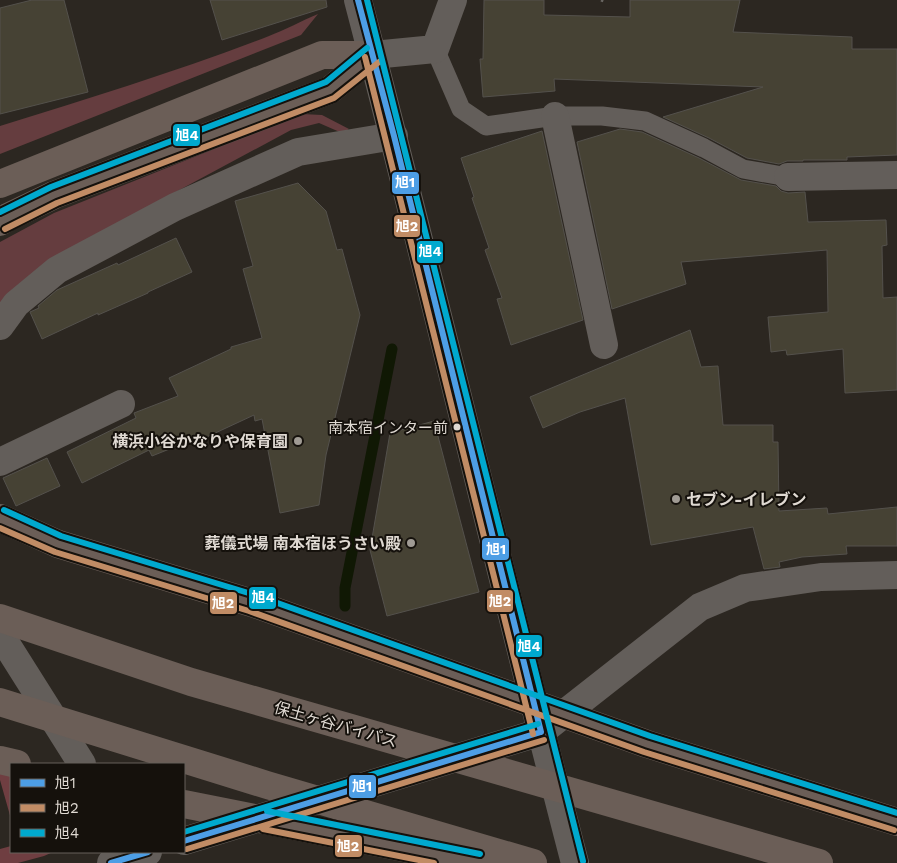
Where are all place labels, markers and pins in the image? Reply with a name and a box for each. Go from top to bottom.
place label: 南本宿インター前 [328,419,448,437]
marker: 南本宿インター前 [452,422,462,432]
place label: 横浜小谷かなりや保育園 [112,432,288,451]
marker: 横浜小谷かなりや保育園 [292,435,304,447]
place label: セブン-イレブン [686,490,806,509]
marker: セブン-イレブン [670,493,682,505]
place label: 葬儀式場 南本宿ほうさい殿 [204,534,401,553]
marker: 葬儀式場 南本宿ほうさい殿 [405,537,417,549]

